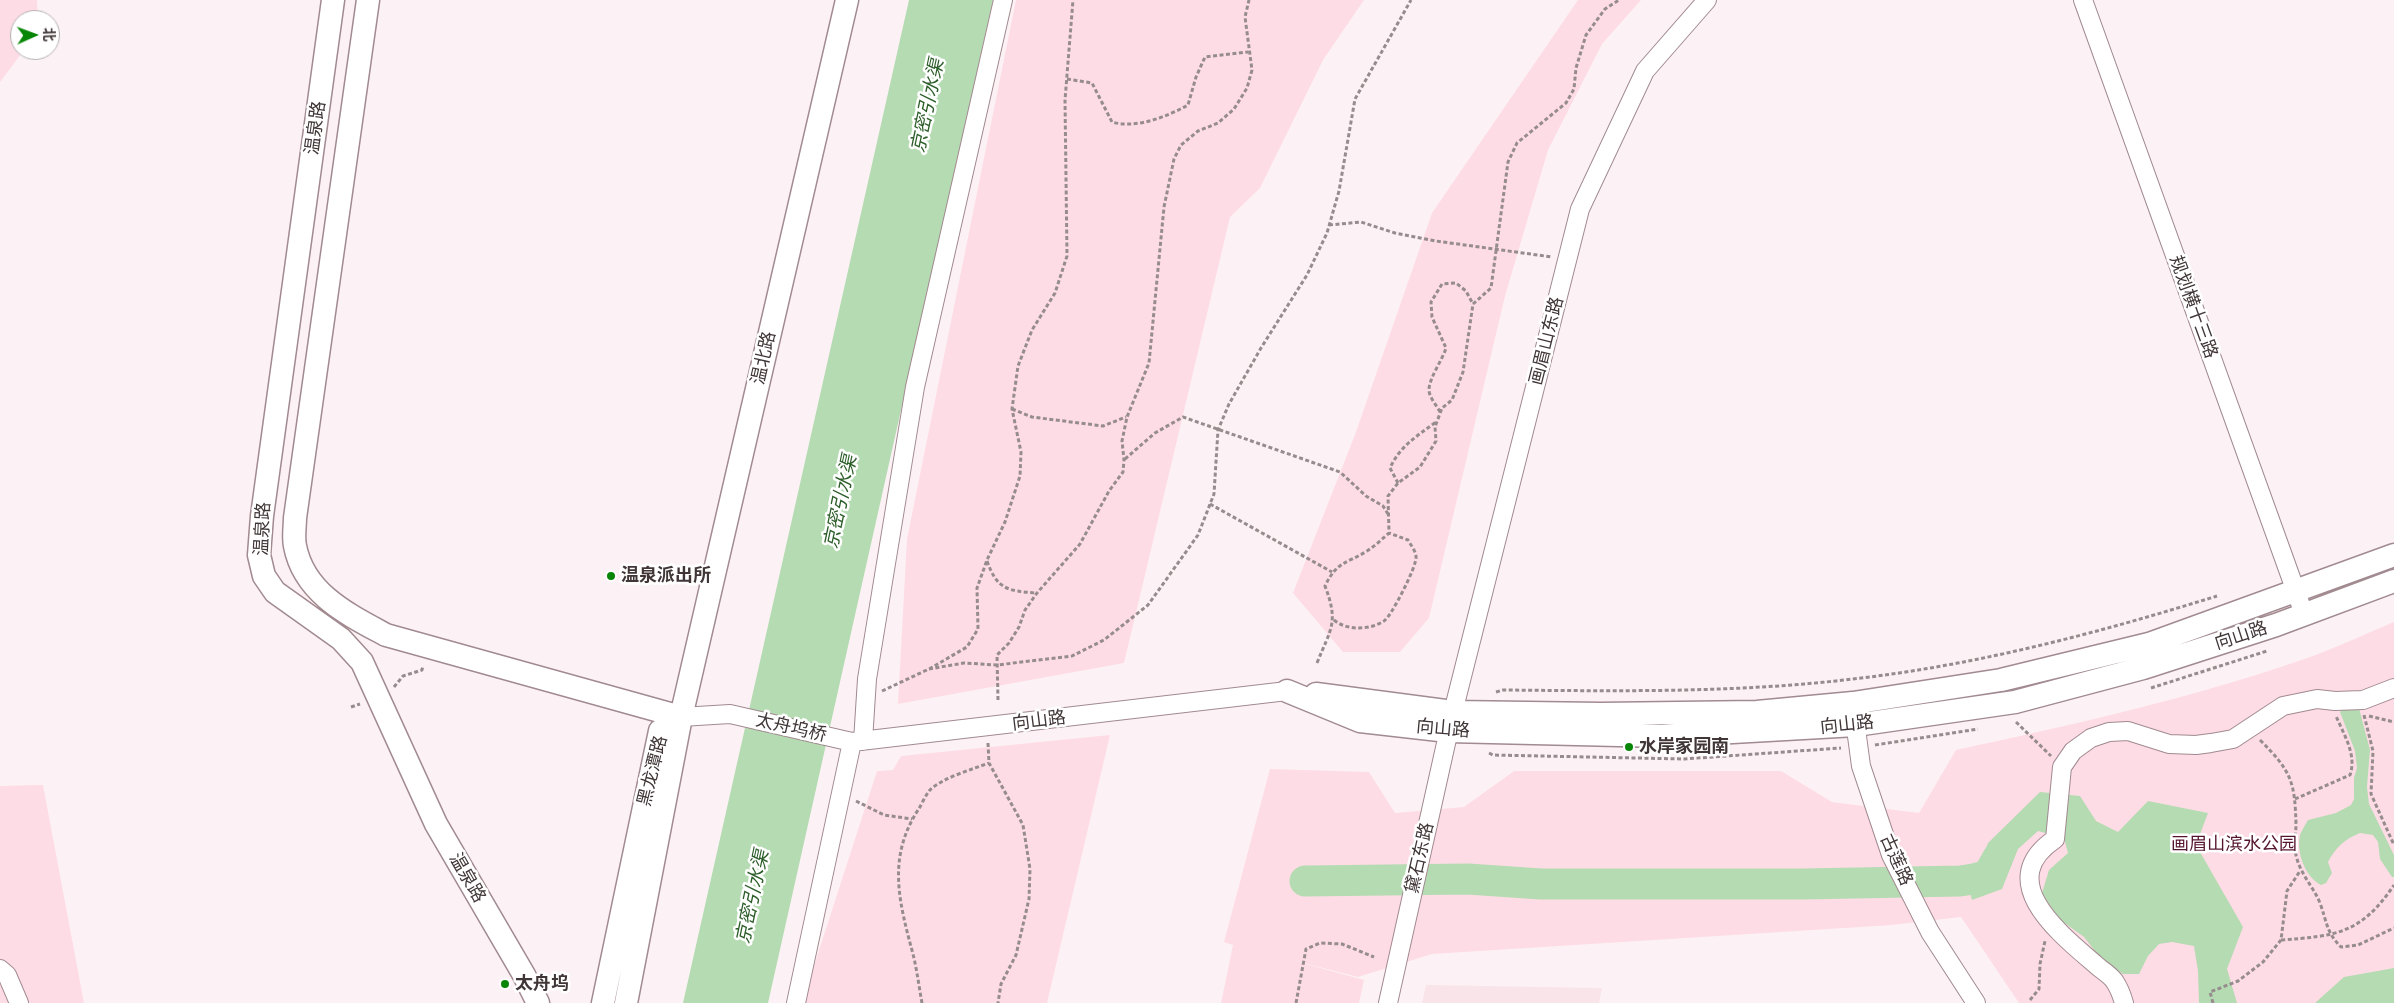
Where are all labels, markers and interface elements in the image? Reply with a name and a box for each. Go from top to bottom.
north arrow [10,10,60,60]
text: 北 [40,27,59,42]
water label: 京密引水渠 [907,57,949,155]
street label: 温泉路 [302,100,330,156]
street label: 规划横十三路 [2164,253,2222,361]
street label: 画眉山东路 [1526,295,1568,387]
street label: 温北路 [747,329,781,387]
water label: 京密引水渠 [820,453,862,551]
street label: 温泉路 [251,501,275,557]
place label: 温泉派出所 [621,565,711,587]
marker: 温泉派出所 [605,570,617,582]
street label: 向山路 [2212,617,2270,655]
street label: 向山路 [1011,707,1067,735]
street label: 太舟坞桥 [753,709,829,747]
street label: 向山路 [1819,711,1875,739]
street label: 向山路 [1415,716,1471,742]
street label: 黑龙潭路 [634,733,672,809]
place label: 水岸家园南 [1639,736,1729,758]
marker: 水岸家园南 [1623,741,1635,753]
street label: 黛石东路 [1401,820,1439,896]
street label: 古莲路 [1875,831,1917,889]
park label: 画眉山滨水公园 [2171,834,2297,856]
water label: 京密引水渠 [732,848,774,946]
street label: 温泉路 [444,849,490,907]
place label: 太舟坞 [515,973,569,995]
marker: 太舟坞 [499,978,511,990]

